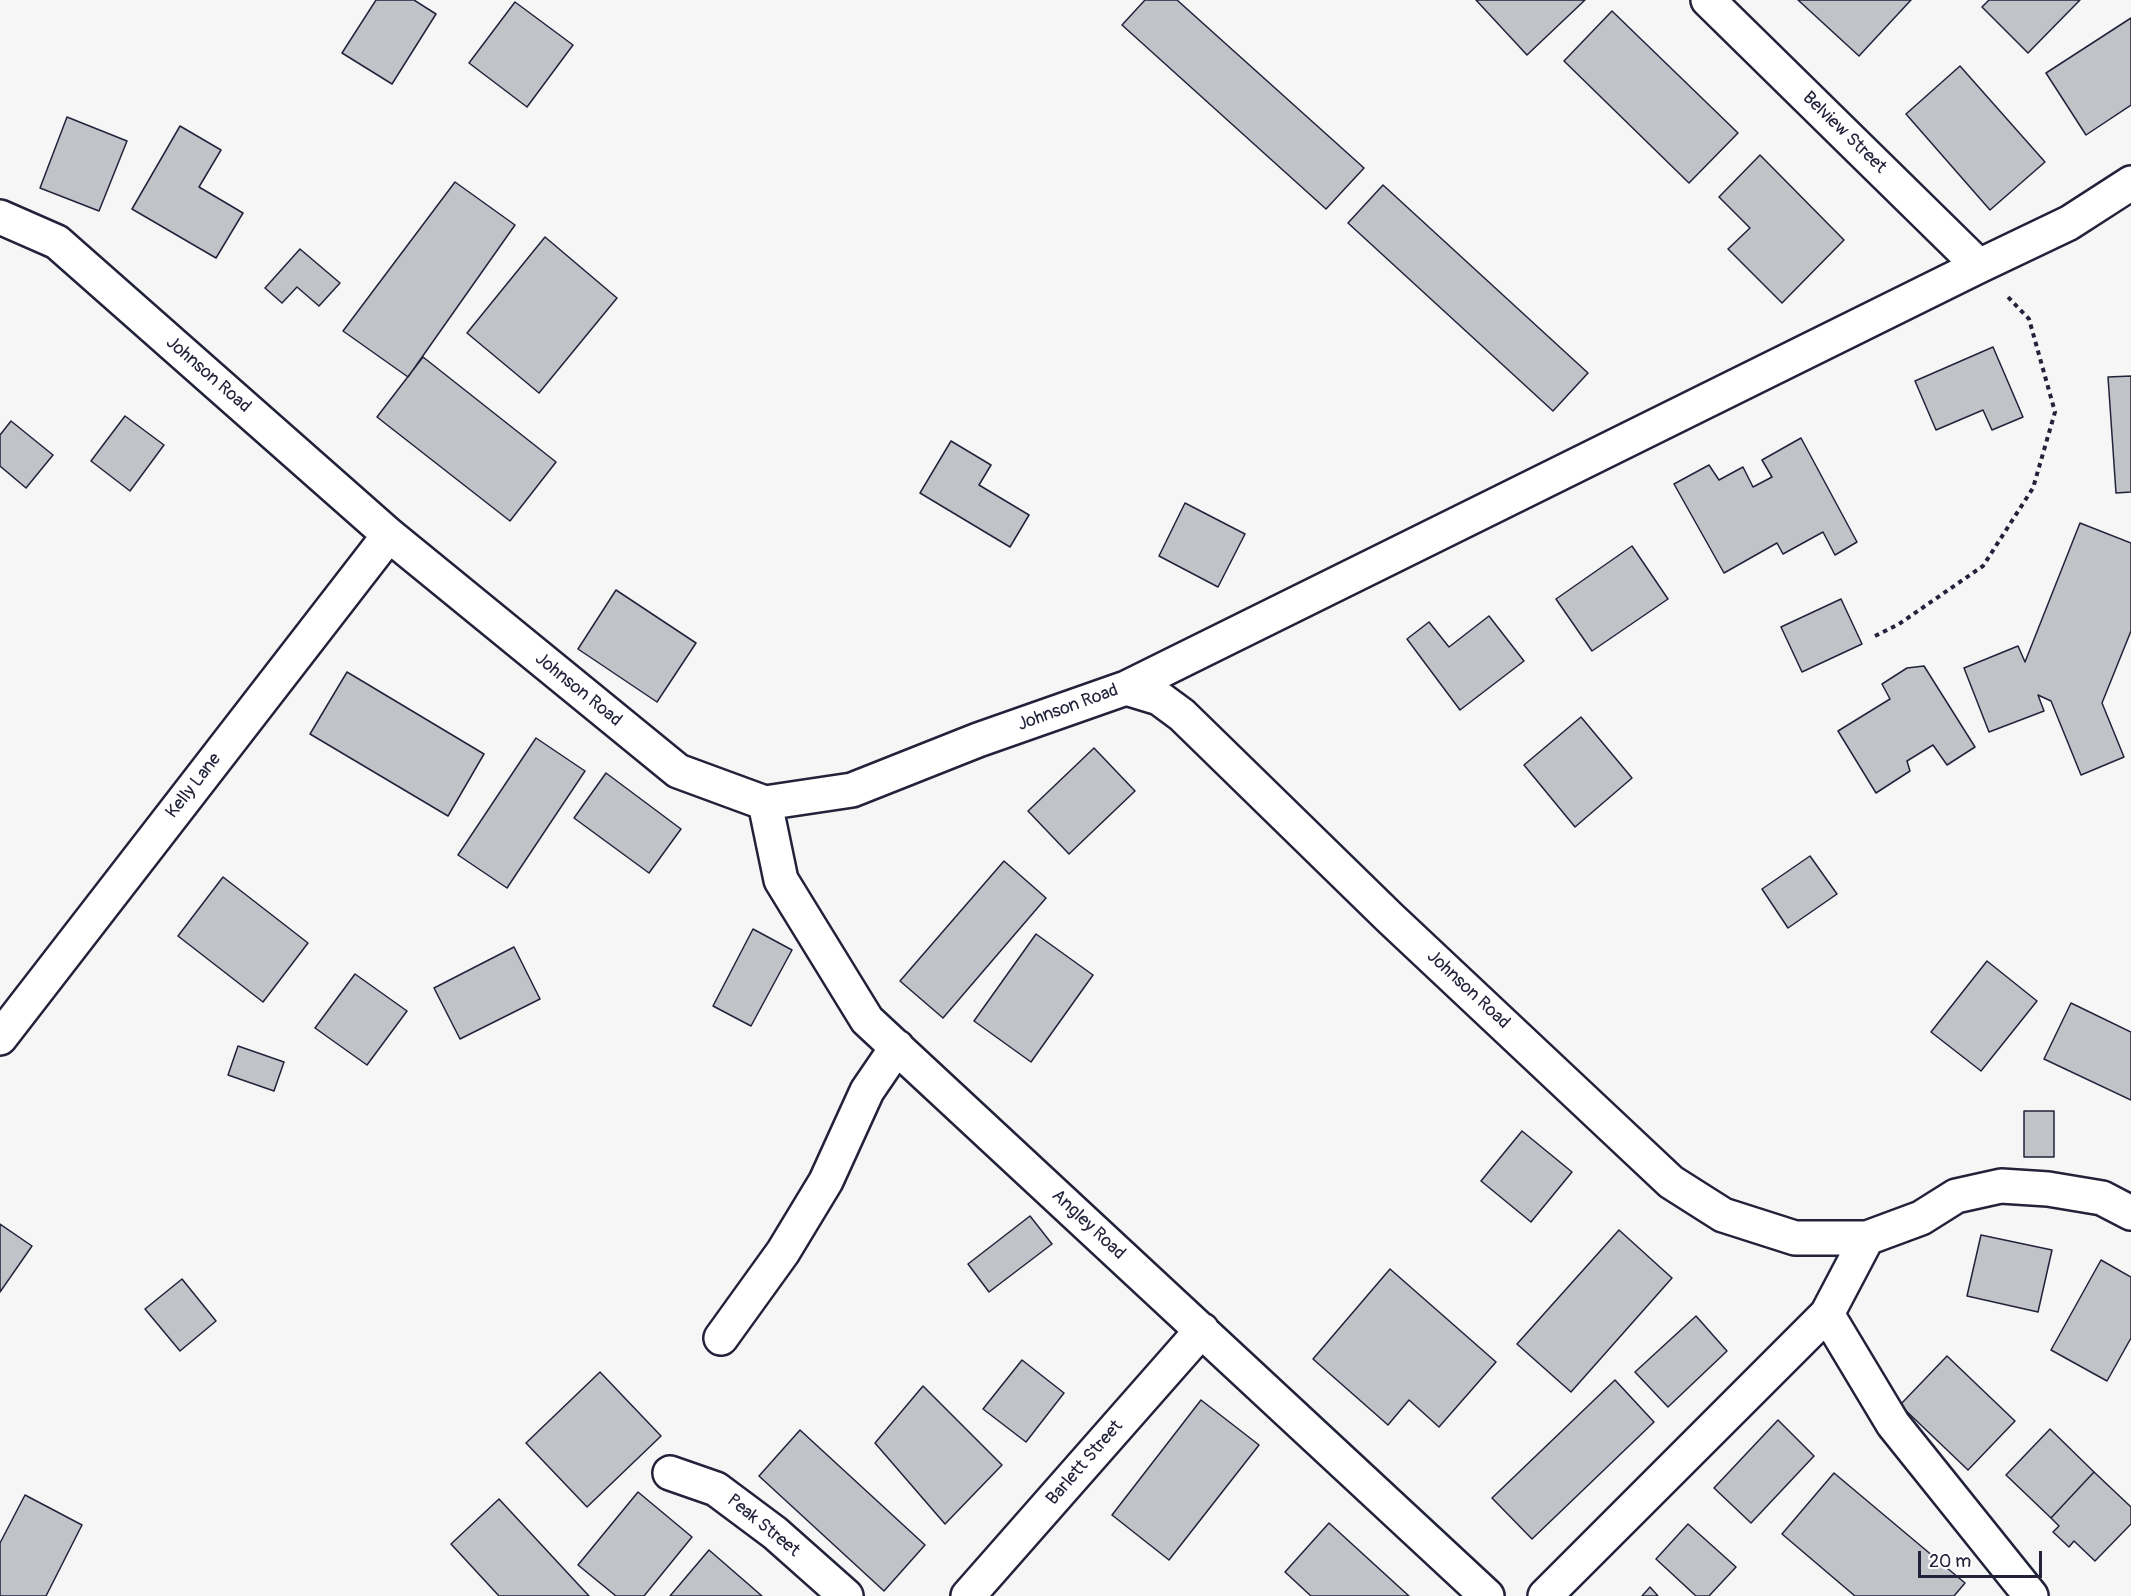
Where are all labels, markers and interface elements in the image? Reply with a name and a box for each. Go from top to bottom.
street label: Belview Street [1798,88,1890,178]
street label: Johnson Road [161,332,255,418]
street label: Johnson Road [530,648,626,732]
street label: Johnson Road [1015,680,1121,736]
street label: Kelly Lane [162,749,226,823]
street label: Johnson Road [1422,946,1514,1034]
street label: Angley Road [1047,1185,1129,1265]
street label: Barlett Street [1042,1416,1128,1510]
street label: Peak Street [722,1490,804,1562]
scale bar [1921,1539,2046,1577]
text: 20 m [1929,1550,1971,1573]

